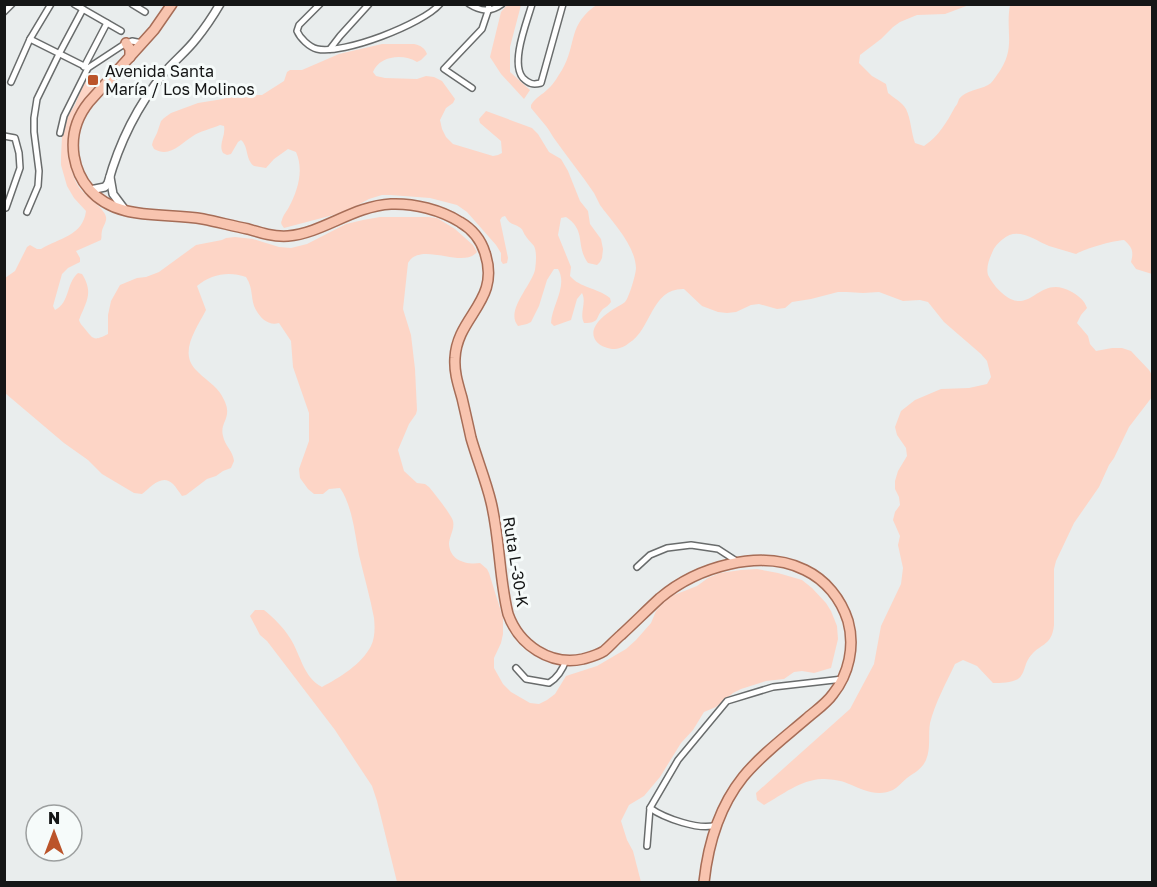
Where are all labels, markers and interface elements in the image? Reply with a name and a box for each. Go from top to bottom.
place label: Avenida Santa María / Los Molinos [105,61,255,99]
marker: Avenida Santa María / Los Molinos [86,73,100,87]
street label: Ruta L-30-K [499,515,533,609]
north arrow [24,803,84,863]
text: N [48,808,60,828]

